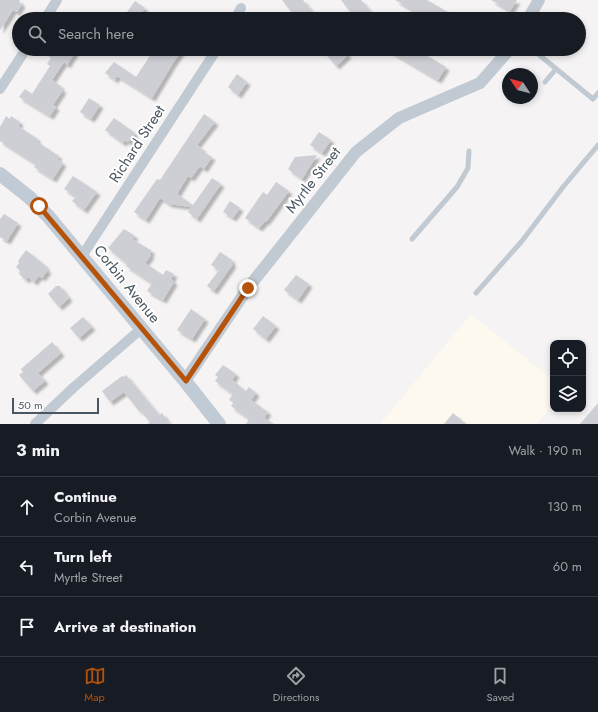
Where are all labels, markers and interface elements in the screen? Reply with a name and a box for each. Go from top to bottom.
search box [12,12,586,56]
icon: search [26,23,48,45]
text: Search here [58,23,134,45]
north arrow [502,68,538,104]
street label: Richard Street [104,101,171,187]
street label: Myrtle Street [280,142,346,218]
route start [30,197,48,215]
street label: Corbin Avenue [89,240,166,328]
route end [239,279,257,297]
map controls [550,340,586,412]
button: locate [550,340,586,376]
button: layers [550,376,586,412]
scale bar [12,396,99,415]
text: 50 m [18,397,43,413]
text: 3 min [16,438,60,462]
text: Walk · 190 m [509,441,582,460]
text: Continue [54,486,117,508]
icon: ahead [16,496,38,518]
text: 130 m [547,497,582,516]
text: Corbin Avenue [54,508,136,527]
text: Turn left [54,546,112,568]
icon: left [16,556,38,578]
text: 60 m [553,557,582,576]
text: Myrtle Street [54,568,122,587]
icon: arrive [16,616,38,638]
text: Arrive at destination [54,616,196,638]
tab: Map [84,665,106,705]
tab: Directions [273,665,319,705]
tab: Saved [487,665,514,705]

